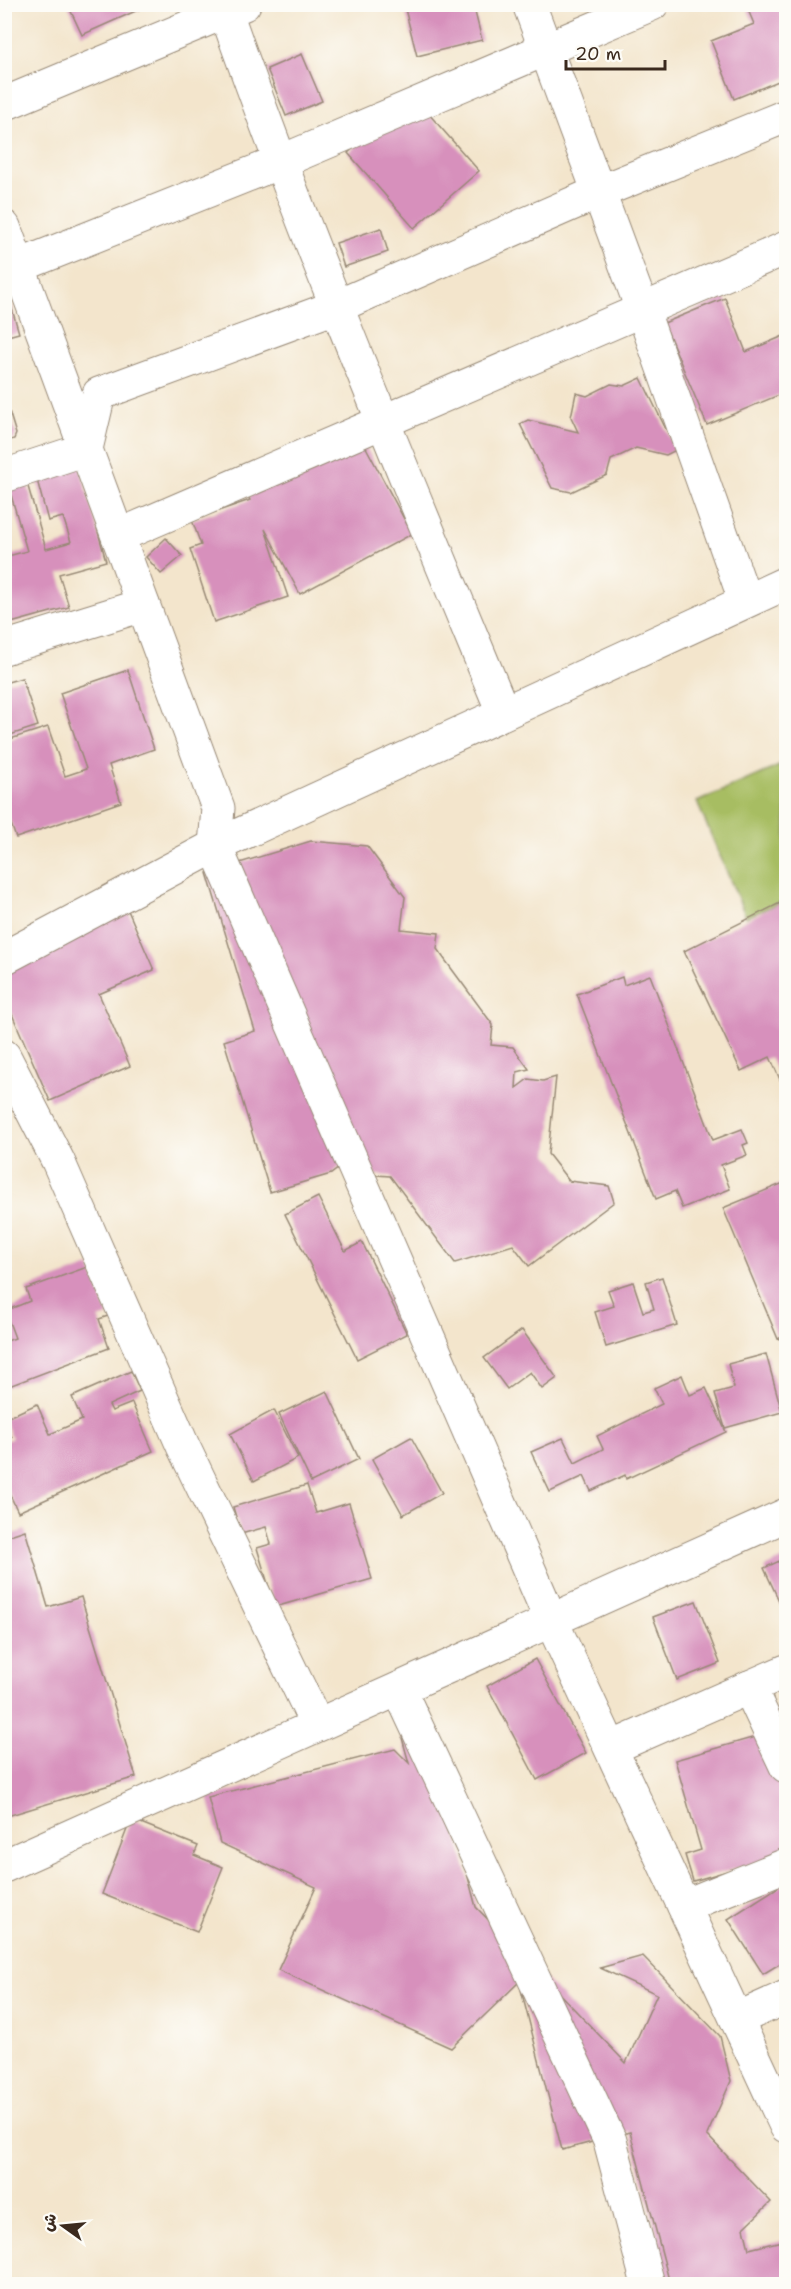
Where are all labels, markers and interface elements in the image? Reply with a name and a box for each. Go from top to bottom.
scale bar [566,33,665,71]
text: 20 m [575,42,621,66]
north arrow [33,2196,93,2256]
text: ش [37,2211,61,2233]

